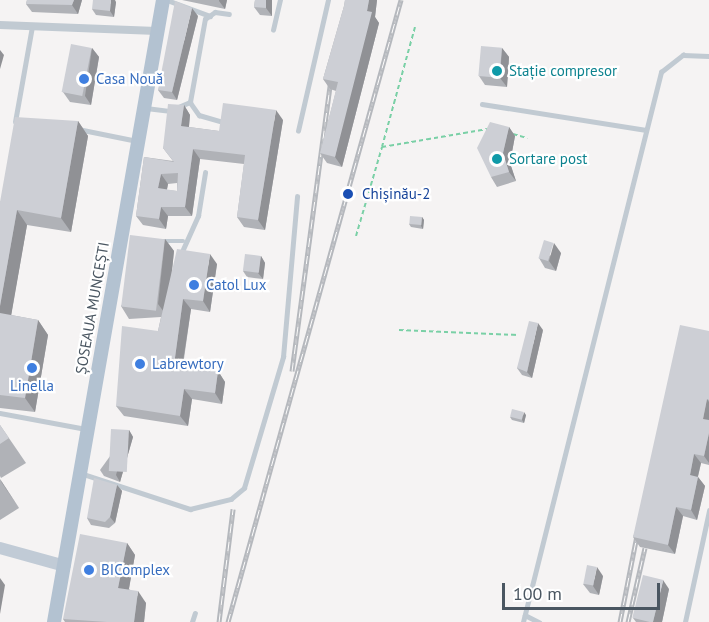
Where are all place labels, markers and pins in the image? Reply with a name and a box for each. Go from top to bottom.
place label: Stație compresor [509,62,617,80]
marker: Stație compresor [490,64,504,78]
place label: Casa Nouă [96,70,163,88]
marker: Casa Nouă [77,72,91,86]
place label: Sortare post [509,150,587,168]
marker: Sortare post [490,152,504,166]
marker: Chișinău-2 [339,185,357,203]
place label: Chișinău-2 [362,185,430,203]
place label: Catol Lux [206,276,266,294]
marker: Catol Lux [187,278,201,292]
place label: Labrewtory [152,355,224,373]
marker: Labrewtory [133,357,147,371]
marker: Linella [25,361,39,375]
place label: Linella [10,377,54,395]
place label: BIComplex [101,561,170,579]
marker: BIComplex [82,563,96,577]

